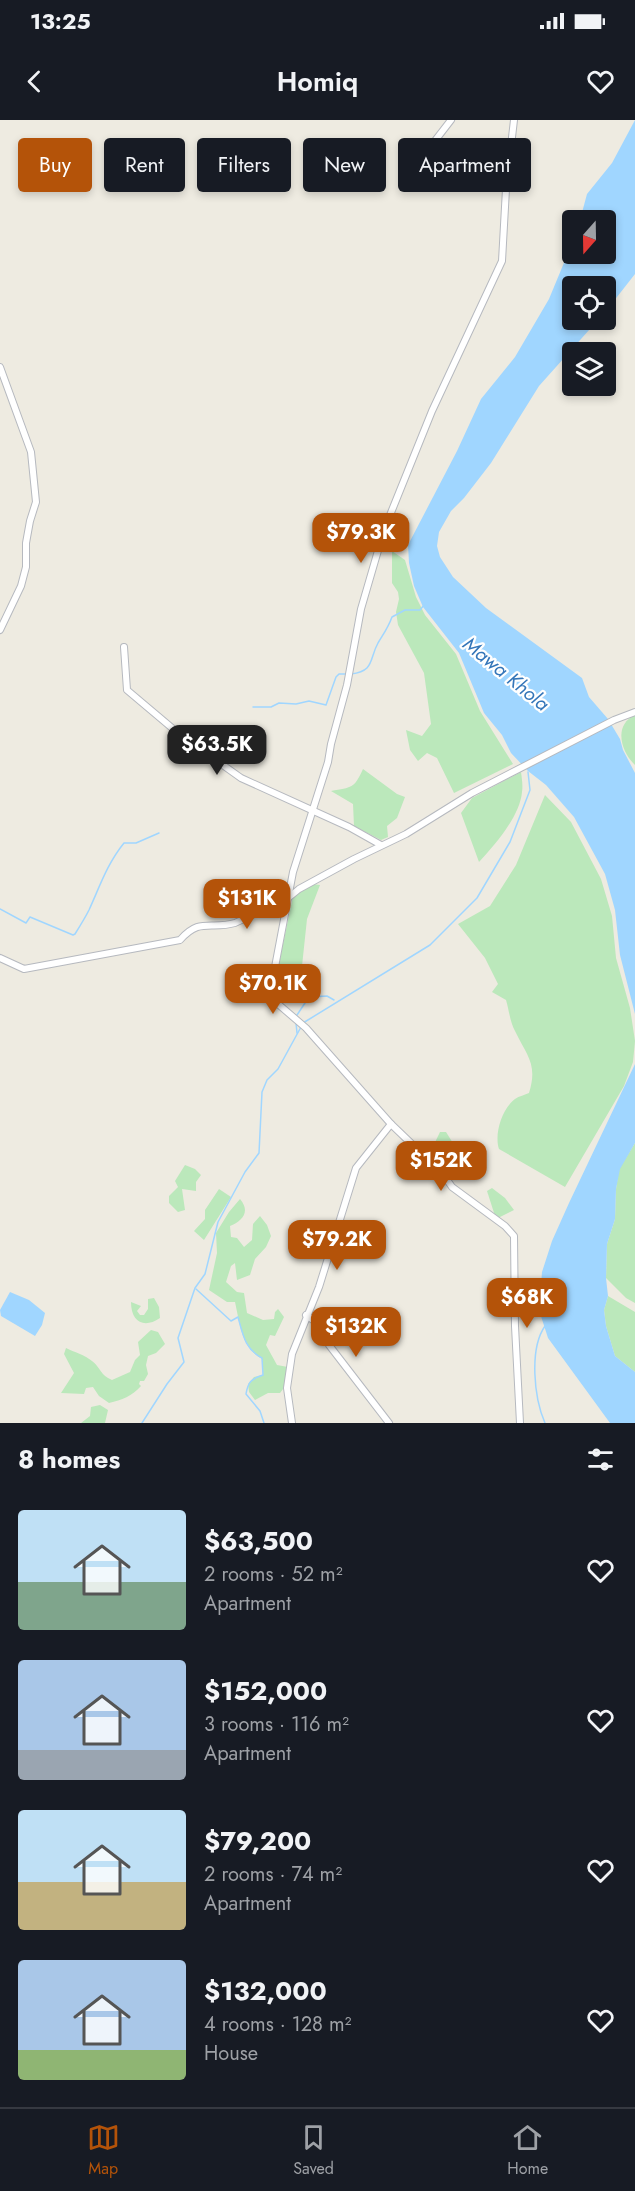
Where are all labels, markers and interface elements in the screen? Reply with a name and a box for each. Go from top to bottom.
text: 13:25 [30,5,91,37]
text: Homiq [277,62,358,101]
icon: back [18,65,51,98]
icon: heart [584,65,617,98]
chip: Buy [18,138,92,192]
chip: Rent [104,138,185,192]
chip: Filters [197,138,291,192]
chip: New [303,138,386,192]
chip: Apartment [398,138,531,192]
north arrow [562,210,616,264]
map controls [562,210,616,396]
button: locate [562,276,616,330]
button: layers [562,342,616,396]
pin: $79.3K [312,513,410,564]
text: $79.3K [326,518,396,547]
water label: Mawa Khola [456,630,556,718]
pin: $63.5K [168,725,266,776]
text: $63.5K [181,730,253,759]
pin: $131K [205,879,289,930]
text: $131K [217,884,277,913]
pin: $70.1K [224,964,322,1015]
text: $70.1K [239,969,307,998]
pin: $152K [399,1141,483,1192]
text: $152K [410,1146,472,1175]
pin: $79.2K [288,1220,386,1271]
text: $79.2K [302,1225,372,1254]
pin: $68K [491,1278,563,1329]
text: $68K [501,1283,553,1312]
pin: $132K [314,1307,398,1358]
text: $132K [325,1312,387,1341]
text: 8 homes [18,1440,120,1478]
icon: filters [584,1443,617,1476]
text: $63,500 [204,1522,313,1560]
icon: home [66,1534,138,1606]
icon: heart [584,1554,617,1587]
text: 2 rooms · 52 m² [204,1560,343,1589]
text: Apartment [204,1589,291,1618]
text: $152,000 [204,1672,327,1710]
icon: home [66,1684,138,1756]
icon: heart [584,1704,617,1737]
text: 3 rooms · 116 m² [204,1710,349,1739]
text: Apartment [204,1739,291,1768]
text: $79,200 [204,1822,311,1860]
icon: home [66,1834,138,1906]
icon: heart [584,1854,617,1887]
text: 2 rooms · 74 m² [204,1860,342,1889]
text: Apartment [204,1889,291,1918]
text: $132,000 [204,1972,327,2010]
icon: home [66,1984,138,2056]
icon: heart [584,2004,617,2037]
text: 4 rooms · 128 m² [204,2010,352,2039]
text: House [204,2039,258,2068]
tab: Map [87,2121,120,2180]
tab: Saved [293,2121,334,2180]
tab: Home [507,2121,548,2180]

